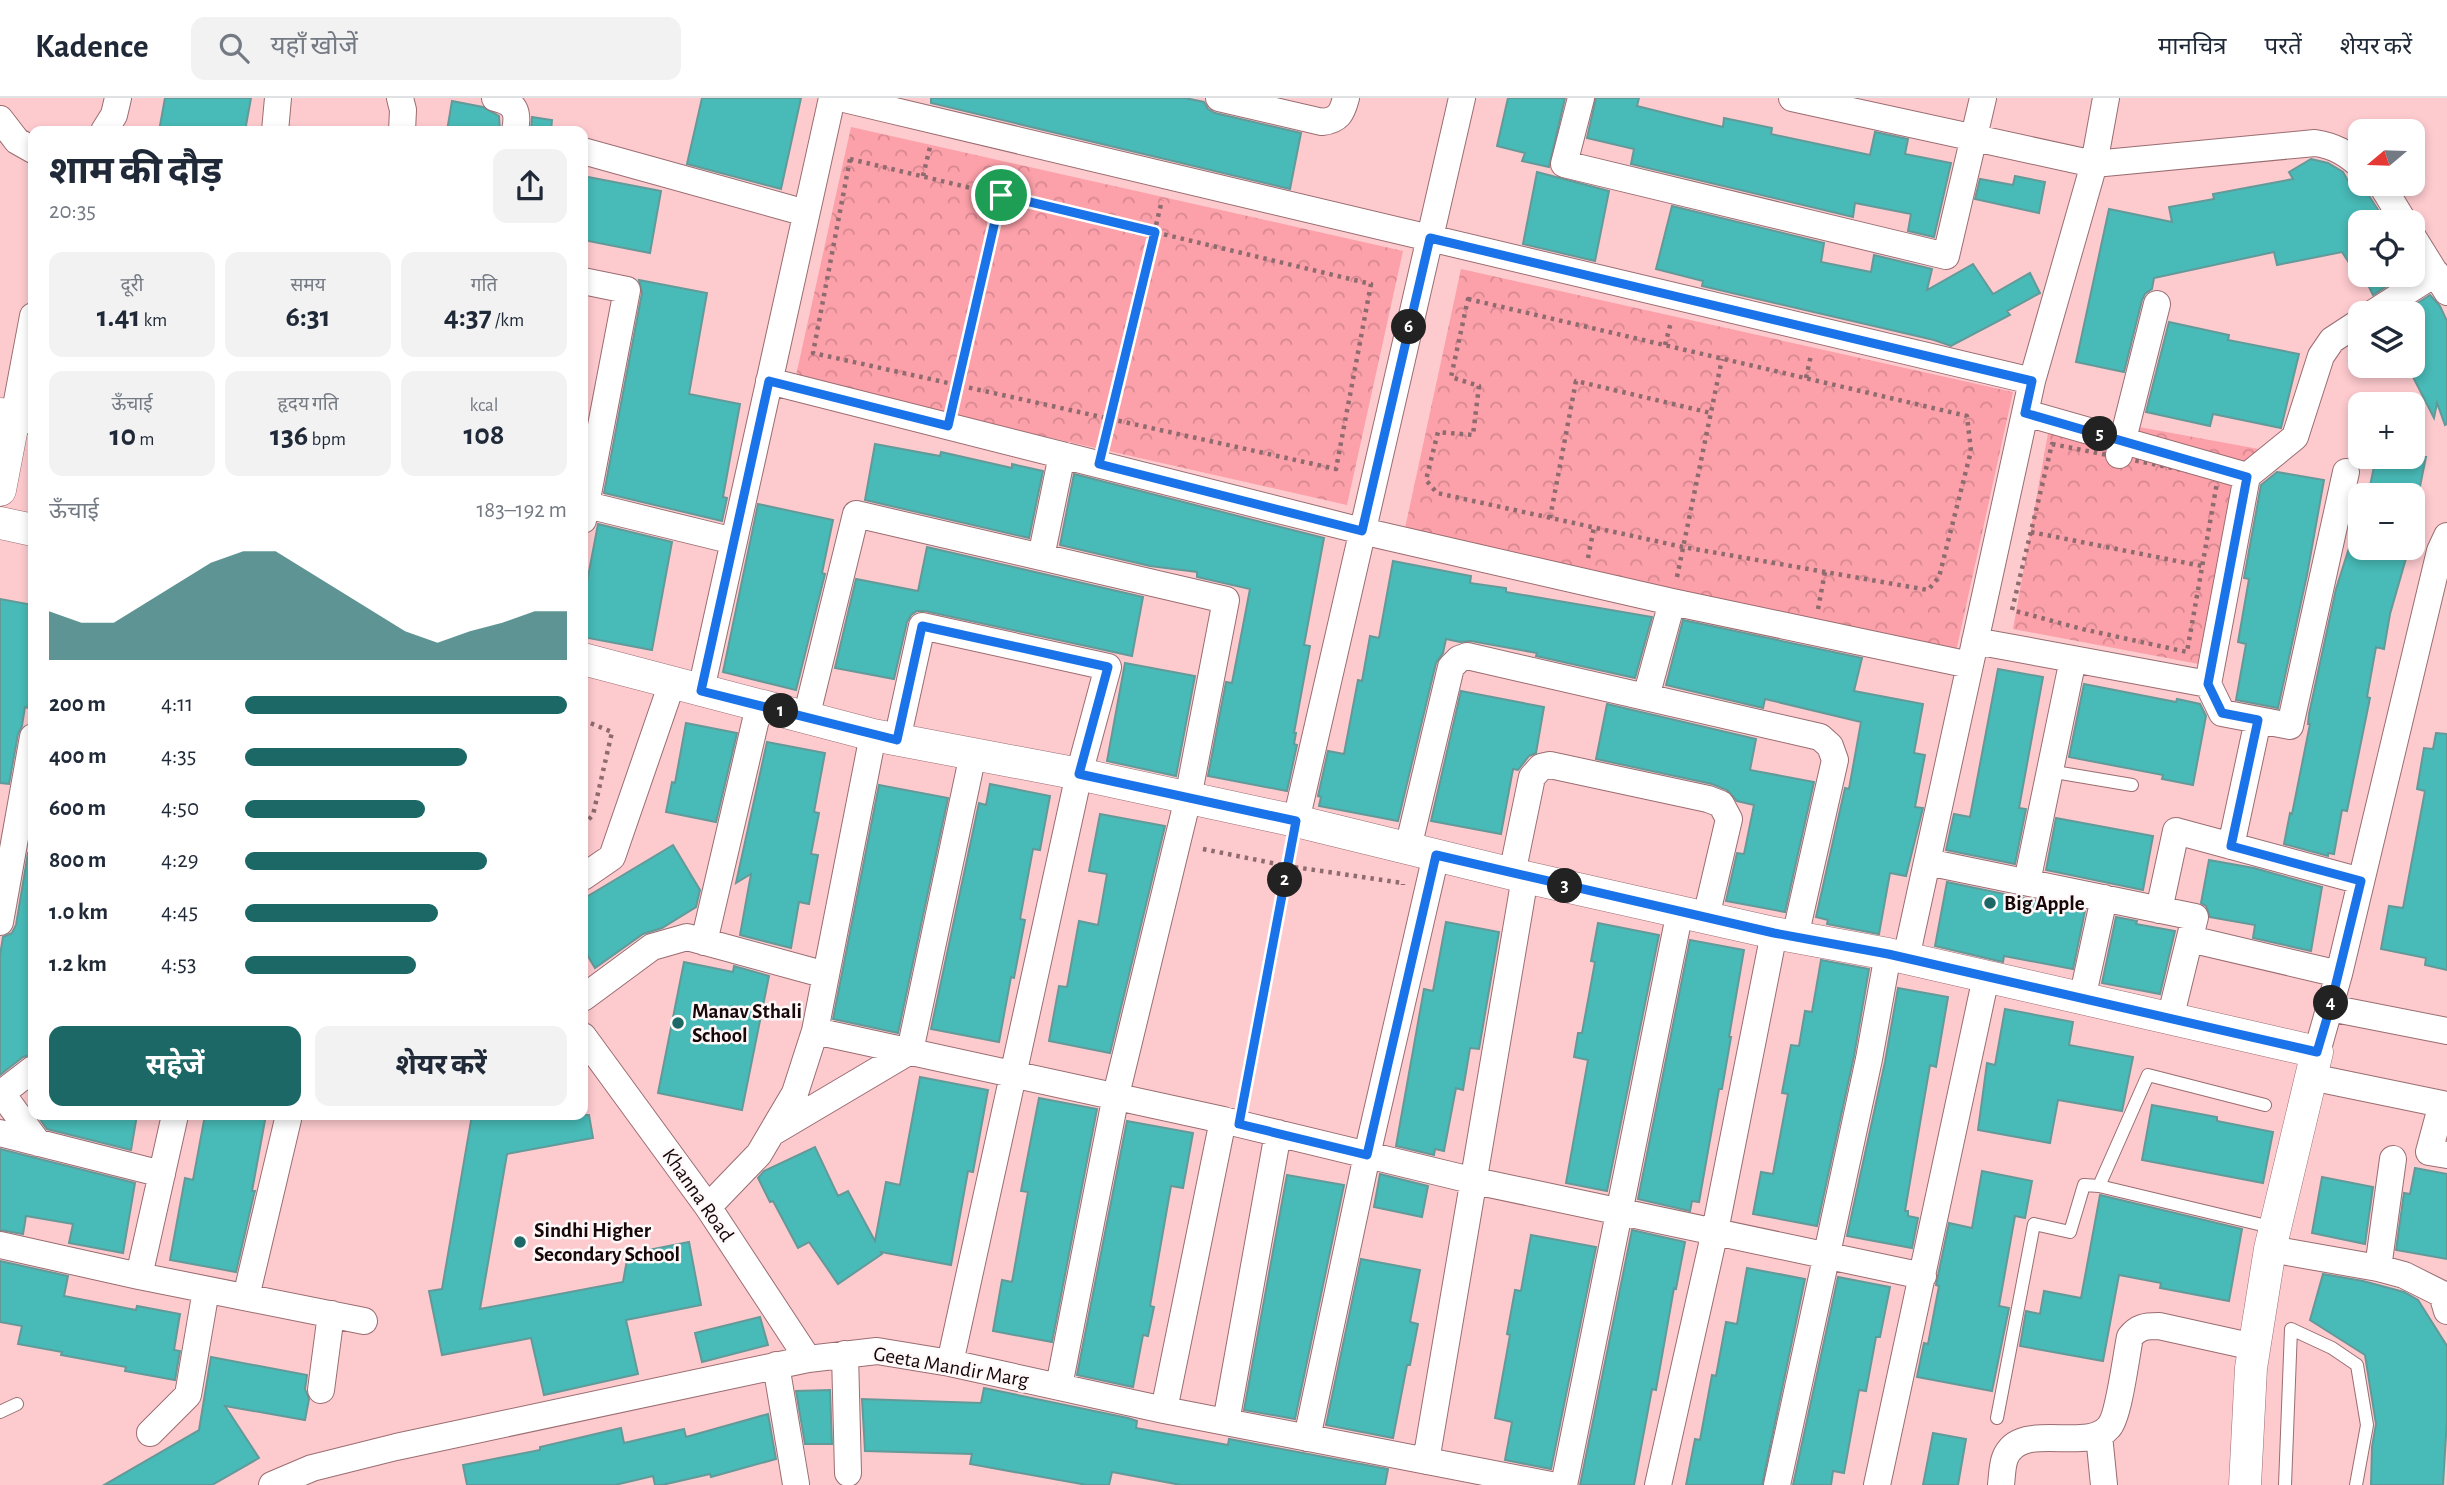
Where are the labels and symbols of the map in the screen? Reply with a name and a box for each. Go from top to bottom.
north arrow [2348,119,2426,196]
pin [971,165,1031,225]
pin: 6 [1392,310,1426,344]
pin: 5 [2082,416,2118,452]
pin: 1 [764,694,798,728]
pin: 2 [1268,862,1302,898]
pin: 3 [1548,868,1582,904]
place label: Big Apple [2004,893,2085,914]
marker: Big Apple [1982,895,1998,911]
pin: 4 [2314,986,2348,1020]
place label: Manav Sthali School [692,1001,802,1046]
marker: Manav Sthali School [670,1015,686,1031]
street label: Khanna Road [658,1145,738,1245]
place label: Sindhi Higher Secondary School [534,1220,680,1265]
marker: Sindhi Higher Secondary School [512,1234,528,1250]
street label: Geeta Mandir Marg [872,1343,1031,1391]

